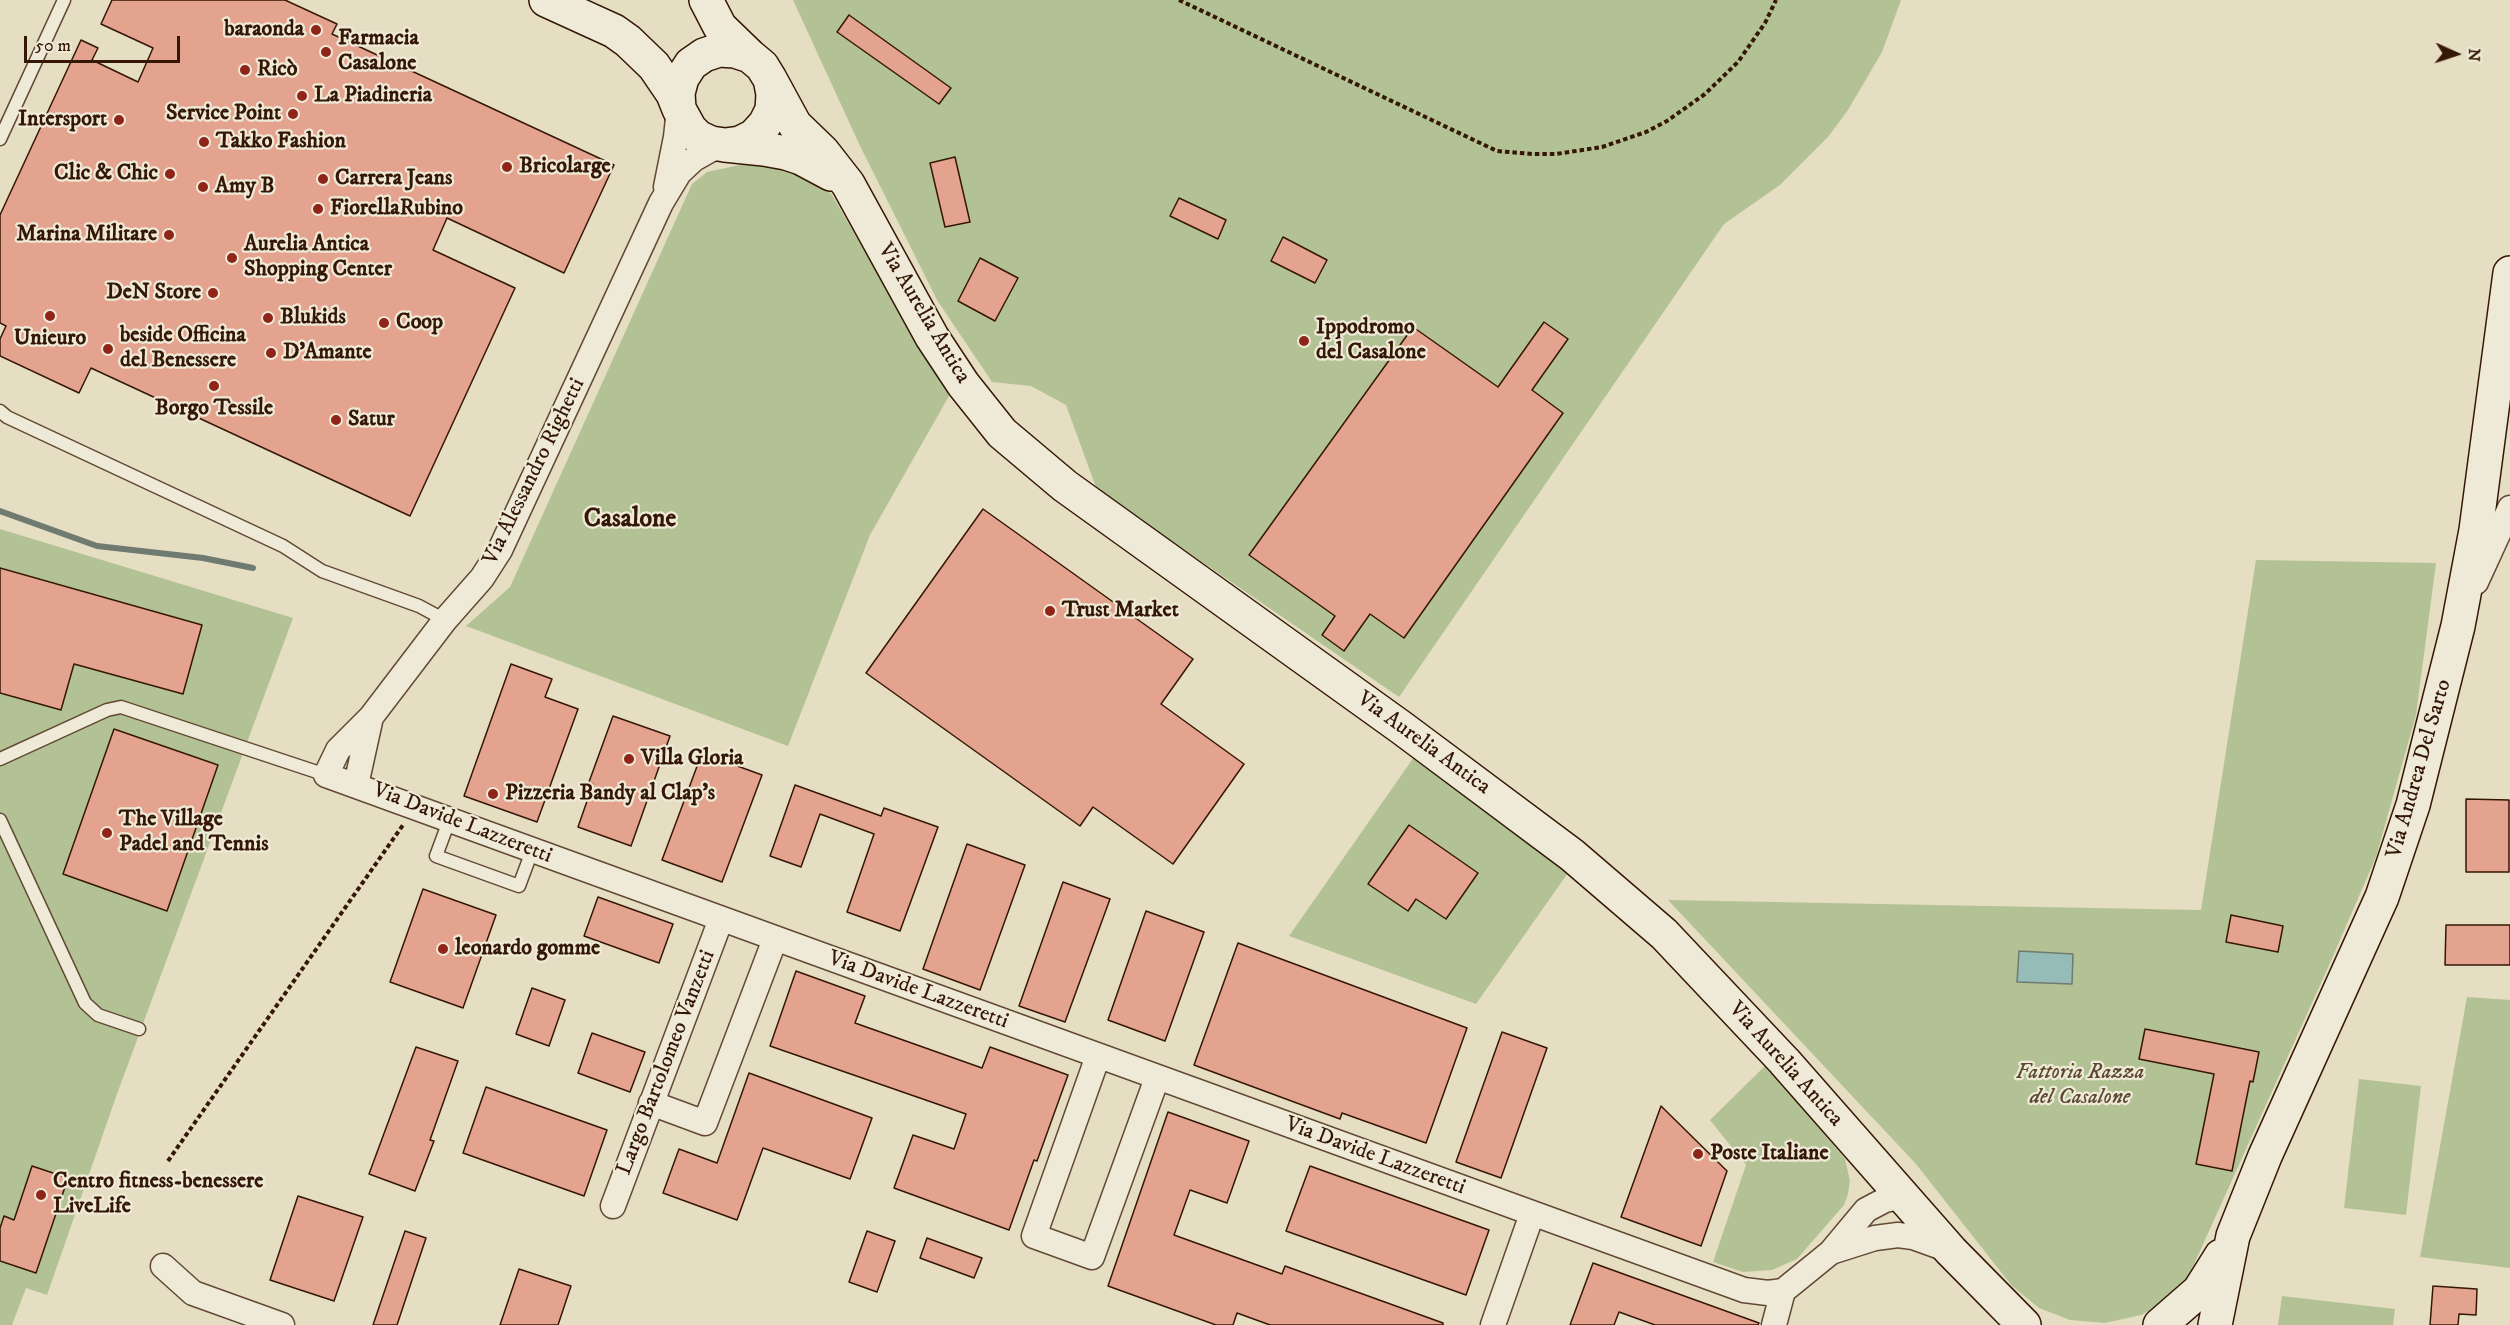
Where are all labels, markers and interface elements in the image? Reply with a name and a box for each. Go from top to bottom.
place label: baraonda [224,17,304,43]
marker: baraonda [309,23,323,37]
scale bar [27,24,183,62]
north arrow [2426,24,2486,84]
place label: Farmacia Casalone [338,26,419,78]
text: 50 m [35,35,71,57]
marker: Farmacia Casalone [319,45,333,59]
text: N [2464,48,2484,62]
place label: Ricò [257,57,297,83]
marker: Ricò [238,63,252,77]
place label: La Piadineria [314,83,432,109]
marker: La Piadineria [295,89,309,103]
place label: Service Point [166,101,281,127]
place label: Intersport [18,107,107,133]
marker: Service Point [286,107,300,121]
marker: Intersport [112,113,126,127]
place label: Takko Fashion [216,129,346,155]
marker: Takko Fashion [197,135,211,149]
place label: Bricolarge [519,154,611,180]
marker: Bricolarge [500,160,514,174]
place label: Clic & Chic [54,161,158,187]
place label: Carrera Jeans [335,166,452,192]
marker: Clic & Chic [163,167,177,181]
marker: Carrera Jeans [316,172,330,186]
place label: Amy B [215,174,274,200]
marker: Amy B [196,180,210,194]
place label: FiorellaRubino [330,196,463,222]
marker: FiorellaRubino [311,202,325,216]
place label: Marina Militare [16,222,157,248]
marker: Marina Militare [162,228,176,242]
place label: Aurelia Antica Shopping Center [244,232,392,284]
street label: Via Aurelia Antica [871,239,975,389]
marker: Aurelia Antica Shopping Center [225,251,239,265]
place label: DeN Store [106,280,201,306]
marker: DeN Store [206,286,220,300]
place label: Blukids [280,305,346,331]
marker: Unieuro [43,309,57,323]
place label: Coop [396,310,443,336]
marker: Blukids [261,311,275,325]
place label: Ippodromo del Casalone [1316,315,1426,366]
marker: Coop [377,316,391,330]
place label: beside Officina del Benessere [120,323,246,374]
place label: Unieuro [14,326,86,352]
marker: Ippodromo del Casalone [1297,334,1311,348]
place label: D'Amante [283,340,372,366]
marker: beside Officina del Benessere [101,342,115,356]
marker: D'Amante [264,346,278,360]
street label: Via Alessandro Righetti [478,374,592,570]
marker: Borgo Tessile [207,379,221,393]
place label: Borgo Tessile [155,396,273,422]
place label: Satur [348,407,395,433]
marker: Satur [329,413,343,427]
district label: Casalone [584,505,676,537]
place label: Trust Market [1062,598,1179,624]
marker: Trust Market [1043,604,1057,618]
street label: Via Andrea Del Sarto [2382,676,2458,862]
street label: Via Aurelia Antica [1351,687,1495,801]
place label: Villa Gloria [641,746,743,772]
marker: Villa Gloria [622,752,636,766]
street label: Via Davide Lazzeretti [369,778,555,870]
place label: Pizzeria Bandy al Clap's [505,781,715,807]
marker: Pizzeria Bandy al Clap's [486,787,500,801]
place label: The Village Padel and Tennis [119,807,269,858]
marker: The Village Padel and Tennis [100,826,114,840]
place label: leonardo gomme [455,936,600,962]
marker: leonardo gomme [436,942,450,956]
street label: Via Davide Lazzeretti [824,946,1012,1036]
street label: Largo Bartolomeo Vanzetti [612,947,722,1179]
street label: Via Aurelia Antica [1722,997,1848,1133]
park label: Fattoria Razza del Casalone [2016,1060,2144,1112]
street label: Via Davide Lazzeretti [1281,1112,1469,1202]
place label: Poste Italiane [1710,1141,1829,1167]
marker: Poste Italiane [1691,1147,1705,1161]
place label: Centro fitness-benessere LiveLife [53,1169,263,1220]
marker: Centro fitness-benessere LiveLife [34,1188,48,1202]

